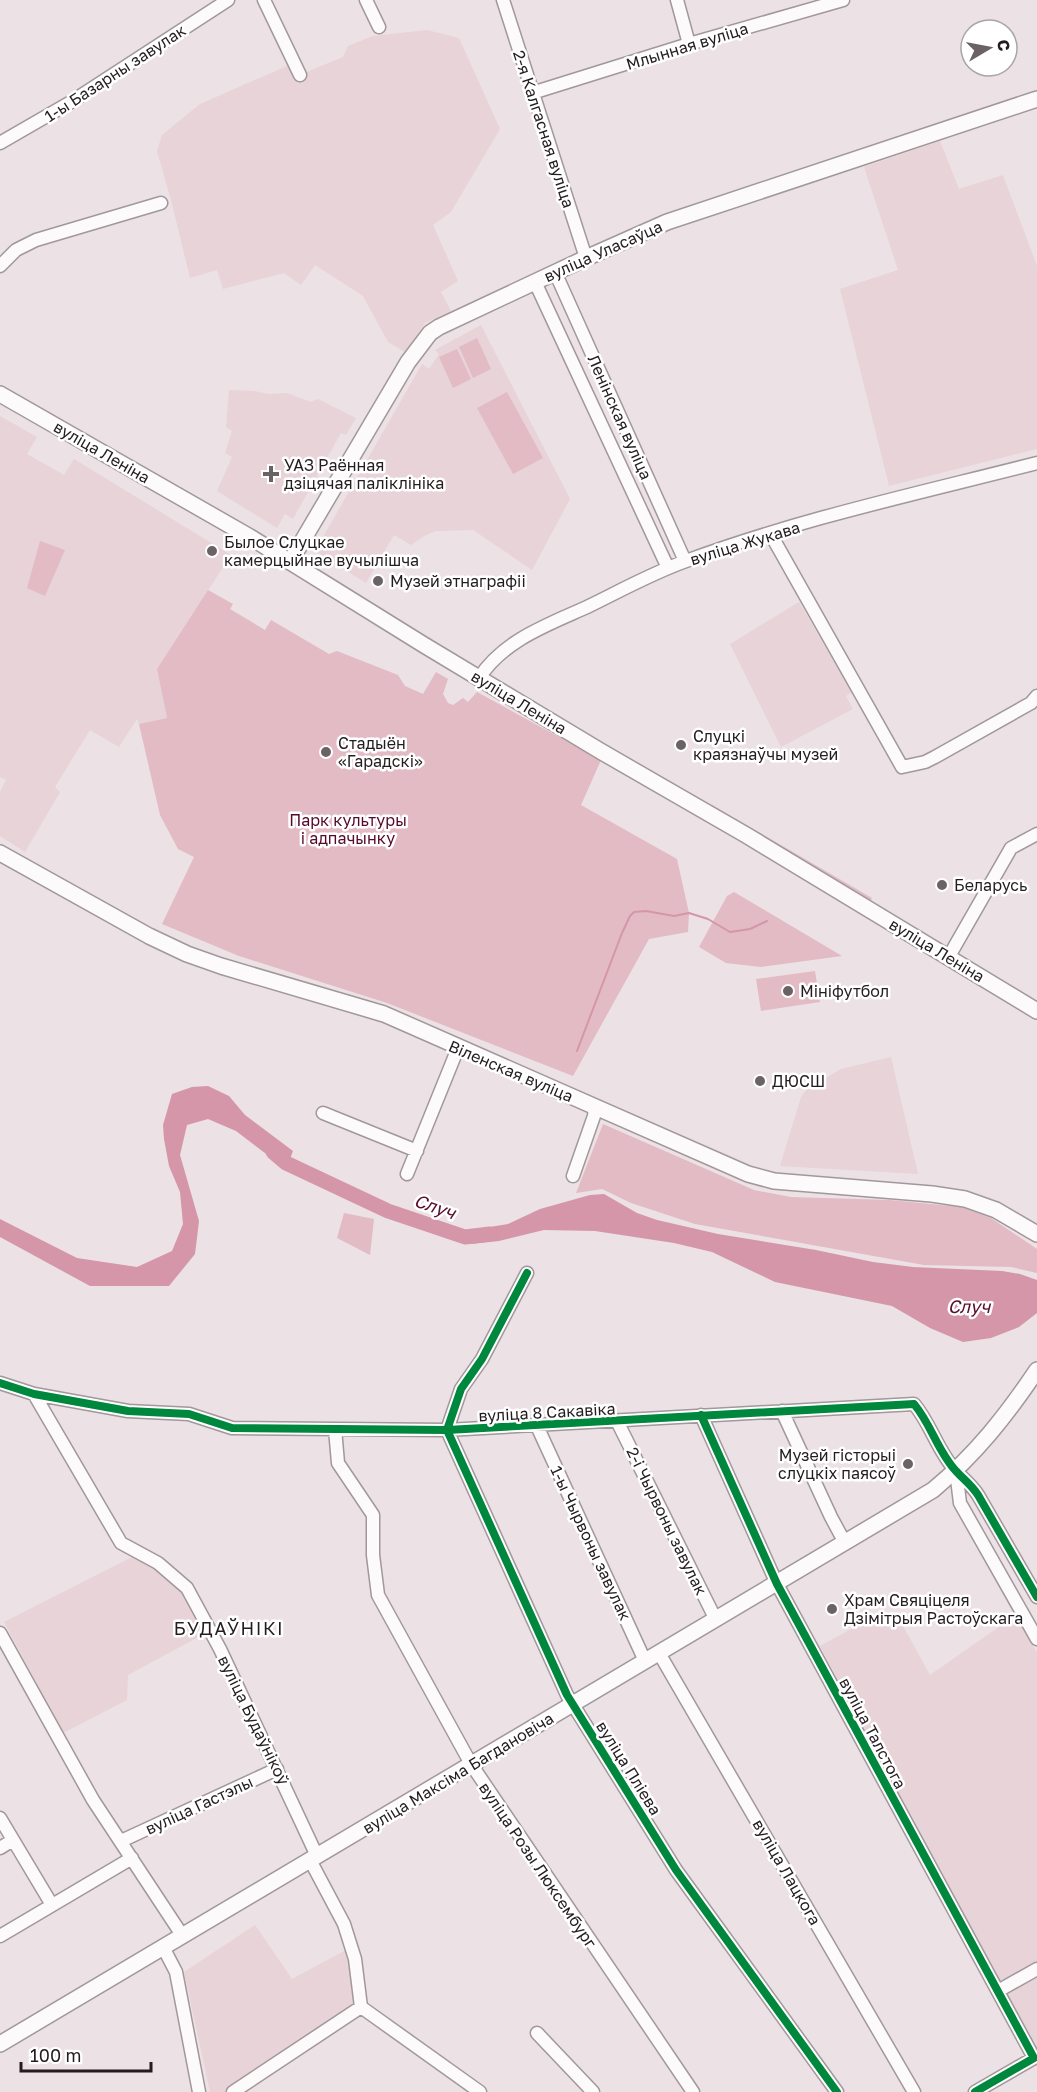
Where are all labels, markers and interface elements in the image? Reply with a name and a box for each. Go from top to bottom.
street label: Млынная вуліца [624,18,750,74]
north arrow [959,18,1019,78]
street label: 1-ы Базарны завулак [41,20,189,126]
text: С [993,38,1015,53]
street label: 2-я Калгасная вуліца [509,48,579,210]
street label: вуліца Уласаўца [541,216,665,286]
street label: Ленінская вуліца [583,351,657,483]
street label: вуліца Леніна [50,416,154,488]
place label: УАЗ Раённая дзіцячая паліклініка [284,455,444,493]
marker: УАЗ Раённая дзіцячая паліклініка [262,465,280,483]
street label: вуліца Жукава [688,517,802,569]
place label: Былое Слуцкае камерцыйнае вучылішча [224,532,419,570]
marker: Былое Слуцкае камерцыйнае вучылішча [205,544,219,558]
place label: Музей этнаграфіі [390,571,526,591]
marker: Музей этнаграфіі [371,574,385,588]
street label: вуліца Леніна [468,666,570,738]
place label: Слуцкі краязнаўчы музей [693,726,838,764]
place label: Стадыён «Гарадскі» [338,733,423,771]
marker: Слуцкі краязнаўчы музей [674,738,688,752]
marker: Стадыён «Гарадскі» [319,745,333,759]
park label: Парк культуры і адпачынку [289,810,407,848]
place label: Беларусь [954,875,1027,895]
marker: Беларусь [935,878,949,892]
street label: вуліца Леніна [886,914,988,986]
place label: Мініфутбол [800,981,889,1001]
marker: Мініфутбол [781,984,795,998]
street label: Віленская вуліца [446,1036,576,1106]
place label: ДЮСШ [772,1071,825,1091]
marker: ДЮСШ [753,1074,767,1088]
water label: Случ [411,1189,460,1224]
water label: Случ [948,1295,991,1317]
street label: вуліца 8 Сакавіка [478,1398,616,1426]
street label: 2-і Чырвоны завулак [622,1444,712,1598]
place label: Музей гісторыі слуцкіх паясоў [778,1445,896,1483]
marker: Музей гісторыі слуцкіх паясоў [901,1457,915,1471]
street label: 1-ы Чырвоны завулак [546,1463,636,1623]
place label: Храм Свяціцеля Дзімітрыя Растоўскага [844,1590,1023,1628]
marker: Храм Свяціцеля Дзімітрыя Растоўскага [825,1602,839,1616]
district label: БУДАЎНІКІ [174,1617,284,1639]
street label: вуліца Будаўнікоў [214,1652,294,1788]
street label: вуліца Талстога [835,1674,911,1792]
street label: вуліца Максіма Багдановіча [359,1708,557,1838]
street label: вуліца Пліева [592,1717,666,1819]
street label: вуліца Гастэлы [142,1771,256,1839]
street label: вуліца Розы Люксембург [475,1778,601,1952]
street label: вуліца Лацкога [749,1815,825,1929]
scale bar [21,2035,152,2073]
text: 100 m [30,2044,81,2066]

